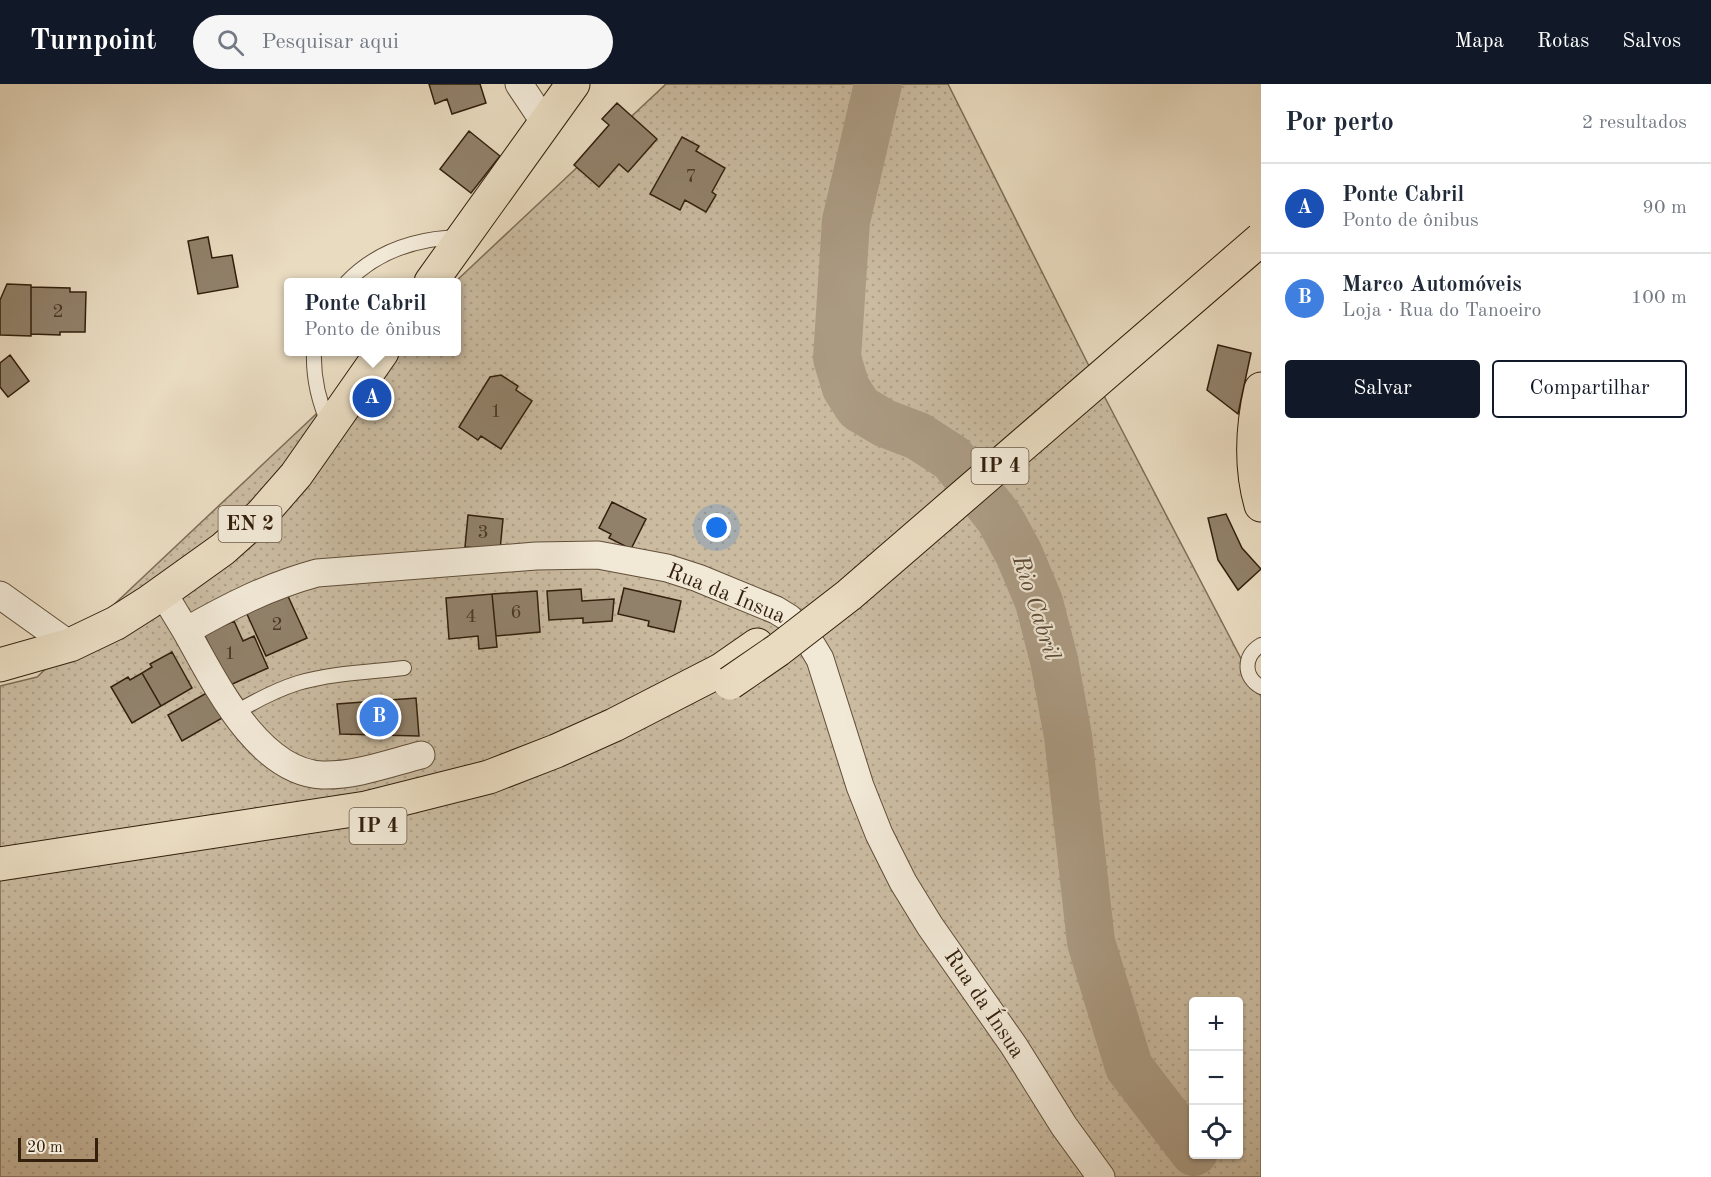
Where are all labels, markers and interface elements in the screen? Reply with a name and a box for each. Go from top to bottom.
search box [193,15,613,69]
icon: search [214,26,247,59]
text: Turnpoint [30,28,157,56]
text: Pesquisar aqui [262,31,399,53]
text: Mapa [1455,31,1504,52]
text: Rotas [1537,31,1589,52]
text: Salvos [1622,31,1681,52]
text: Por perto [1285,110,1394,136]
text: 2 resultados [1582,113,1687,133]
house number: 7 [685,167,697,187]
text: Ponte Cabril [1342,184,1464,206]
text: A [1297,198,1312,218]
text: 90 m [1642,198,1687,218]
text: Ponto de ônibus [1342,211,1479,231]
text: Marco Automóveis [1342,274,1522,296]
popup [284,278,461,356]
text: B [1297,288,1312,308]
text: 100 m [1631,288,1687,308]
text: Ponte Cabril [304,293,426,315]
text: Loja · Rua do Tanoeiro [1342,301,1541,321]
house number: 2 [52,302,64,322]
text: Ponto de ônibus [304,320,441,340]
button: Salvar [1285,360,1480,418]
button: Compartilhar [1492,360,1687,418]
pin: A [352,376,392,420]
house number: 1 [490,402,502,422]
road number: IP 4 [972,448,1028,484]
road number: EN 2 [218,506,282,542]
your location [702,513,731,542]
house number: 3 [477,523,489,543]
water label: Rio Cabril [1006,552,1063,664]
street label: Rua da Ínsua [664,557,790,628]
house number: 6 [510,603,522,623]
house number: 4 [465,607,477,627]
house number: 2 [271,615,283,635]
house number: 1 [224,644,236,664]
pin: B [360,694,398,740]
road number: IP 4 [350,808,406,844]
street label: Rua da Ínsua [940,944,1031,1062]
map controls [1189,997,1243,1159]
button: + [1189,997,1243,1051]
button: − [1189,1051,1243,1105]
button: locate [1189,1105,1243,1159]
scale bar [18,1135,98,1162]
text: 20 m [27,1140,63,1156]

